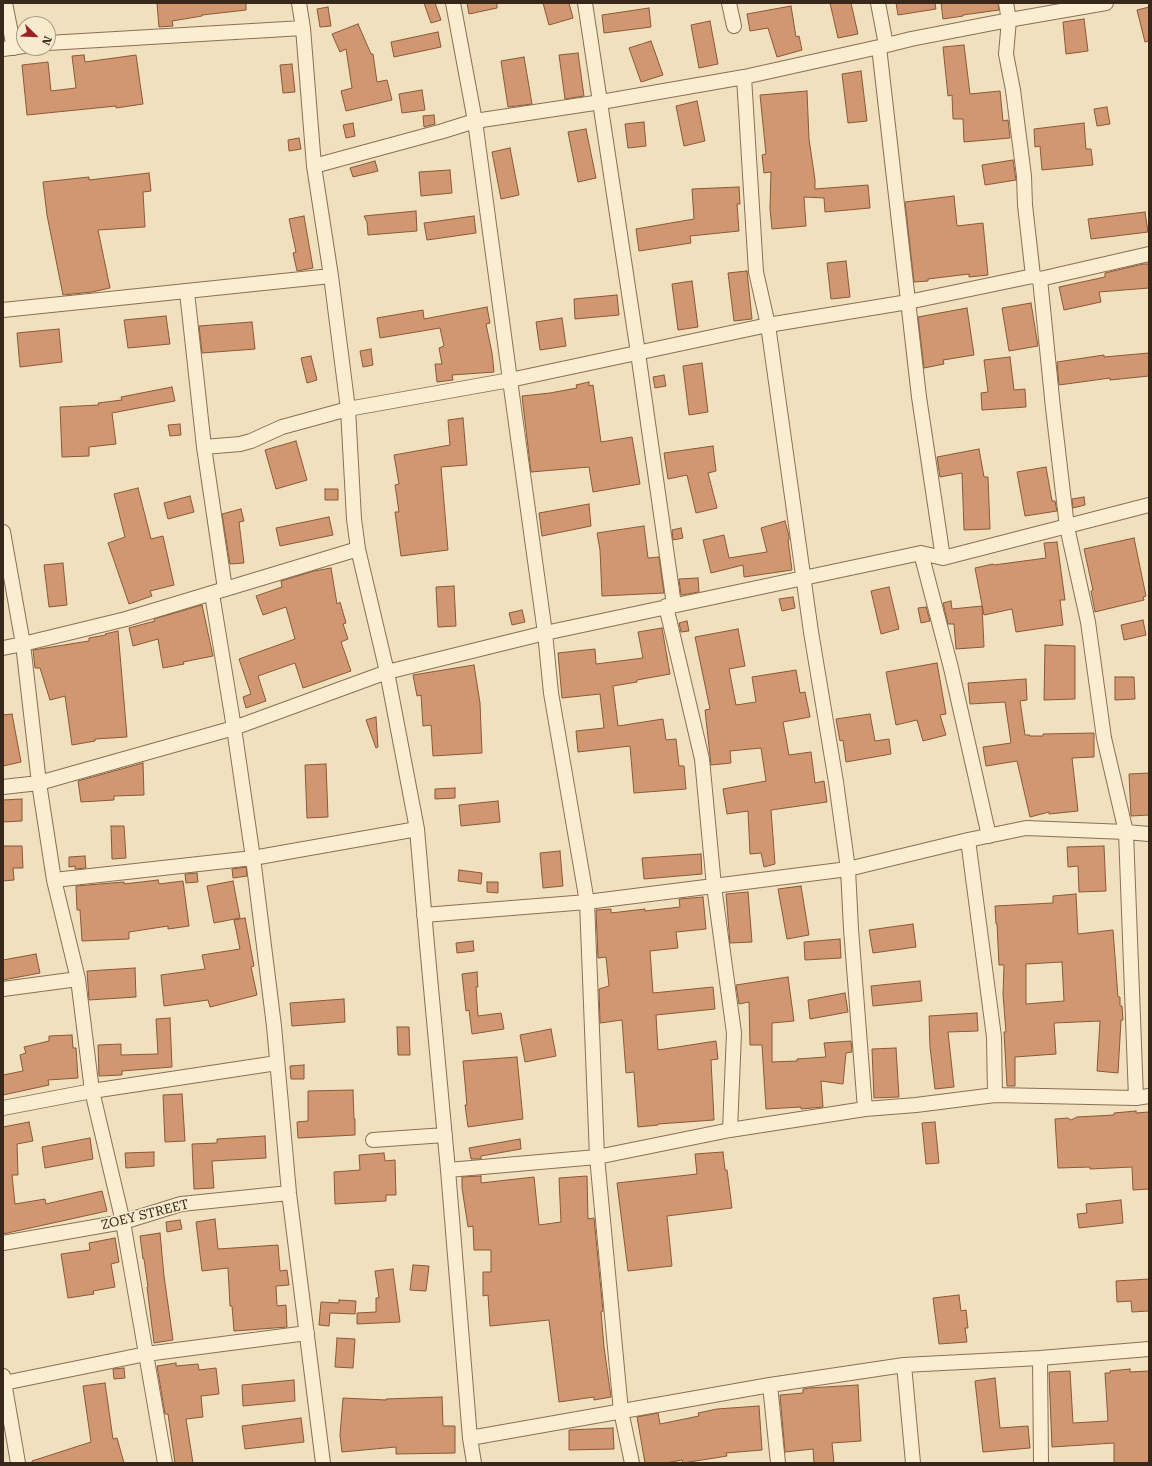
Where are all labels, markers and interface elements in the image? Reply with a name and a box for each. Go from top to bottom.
north arrow [16,16,56,56]
text: N [39,34,54,47]
street label: ZOEY STREET [100,1197,190,1233]

